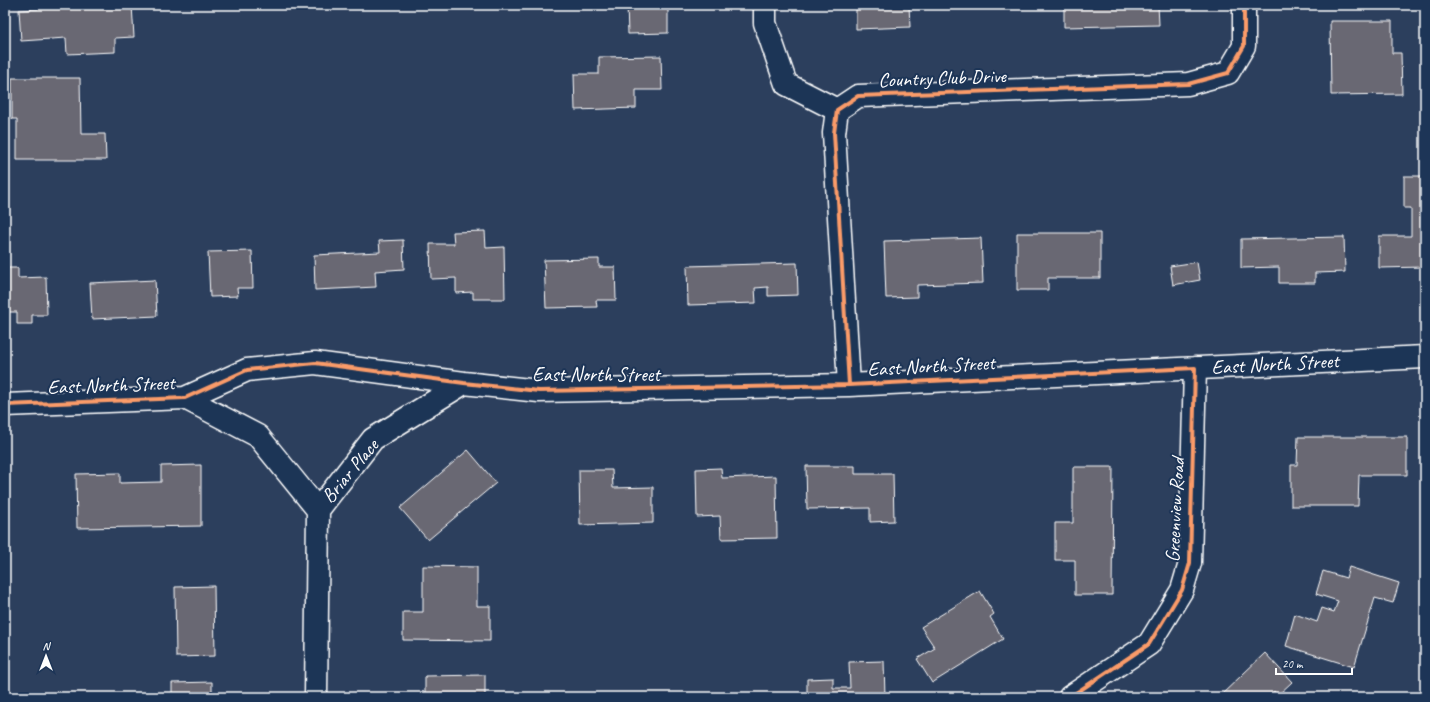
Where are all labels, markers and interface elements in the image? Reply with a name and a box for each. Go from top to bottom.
street label: Country Club Drive [878,63,1008,93]
street label: East North Street [1211,348,1342,380]
street label: East North Street [867,350,998,382]
street label: East North Street [532,362,662,387]
street label: East North Street [47,370,178,400]
street label: Briar Place [316,433,385,508]
street label: Greenview Road [1160,454,1190,563]
north arrow [26,636,66,676]
text: N [43,639,52,653]
scale bar [1276,650,1352,676]
text: 20 m [1282,656,1304,672]

